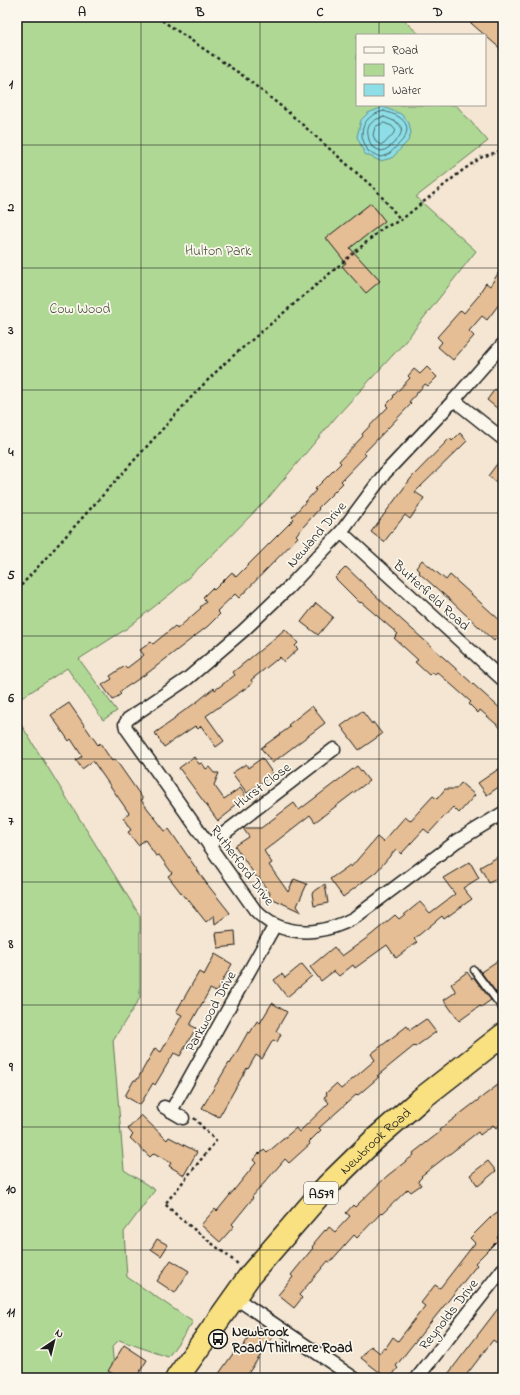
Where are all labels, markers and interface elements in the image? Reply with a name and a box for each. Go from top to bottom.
text: A [78,3,86,22]
text: B [195,3,205,22]
text: C [316,3,324,22]
text: D [432,3,443,22]
legend [356,34,486,106]
text: Road [392,42,418,60]
text: Park [392,62,414,80]
text: 1 [9,75,14,94]
text: Water [392,82,421,100]
text: 2 [7,198,15,217]
park label: Hulton Park [185,241,252,262]
park label: Cow Wood [50,299,111,320]
text: 3 [7,321,14,340]
text: 4 [7,443,14,462]
street label: Newland Drive [282,497,352,573]
street label: Butterfield Road [387,555,474,636]
text: 5 [7,566,15,585]
text: 6 [7,689,14,708]
street label: Hurst Close [230,757,296,815]
text: 7 [8,812,14,831]
street label: Rutherford Drive [205,821,279,911]
text: 8 [8,935,14,954]
street label: Parkwood Drive [180,967,243,1056]
text: 9 [8,1058,14,1077]
street label: Newbrook Road [336,1103,416,1180]
text: 10 [6,1180,16,1199]
road number: A579 [304,1182,338,1204]
street label: Reynolds Drive [415,1274,485,1356]
text: 11 [7,1303,16,1322]
north arrow [34,1321,74,1361]
place label: Newbrook Road/Thirlmere Road [231,1322,353,1359]
text: N [52,1325,67,1342]
bus stop icon: Newbrook Road/Thirlmere Road [207,1328,229,1350]

